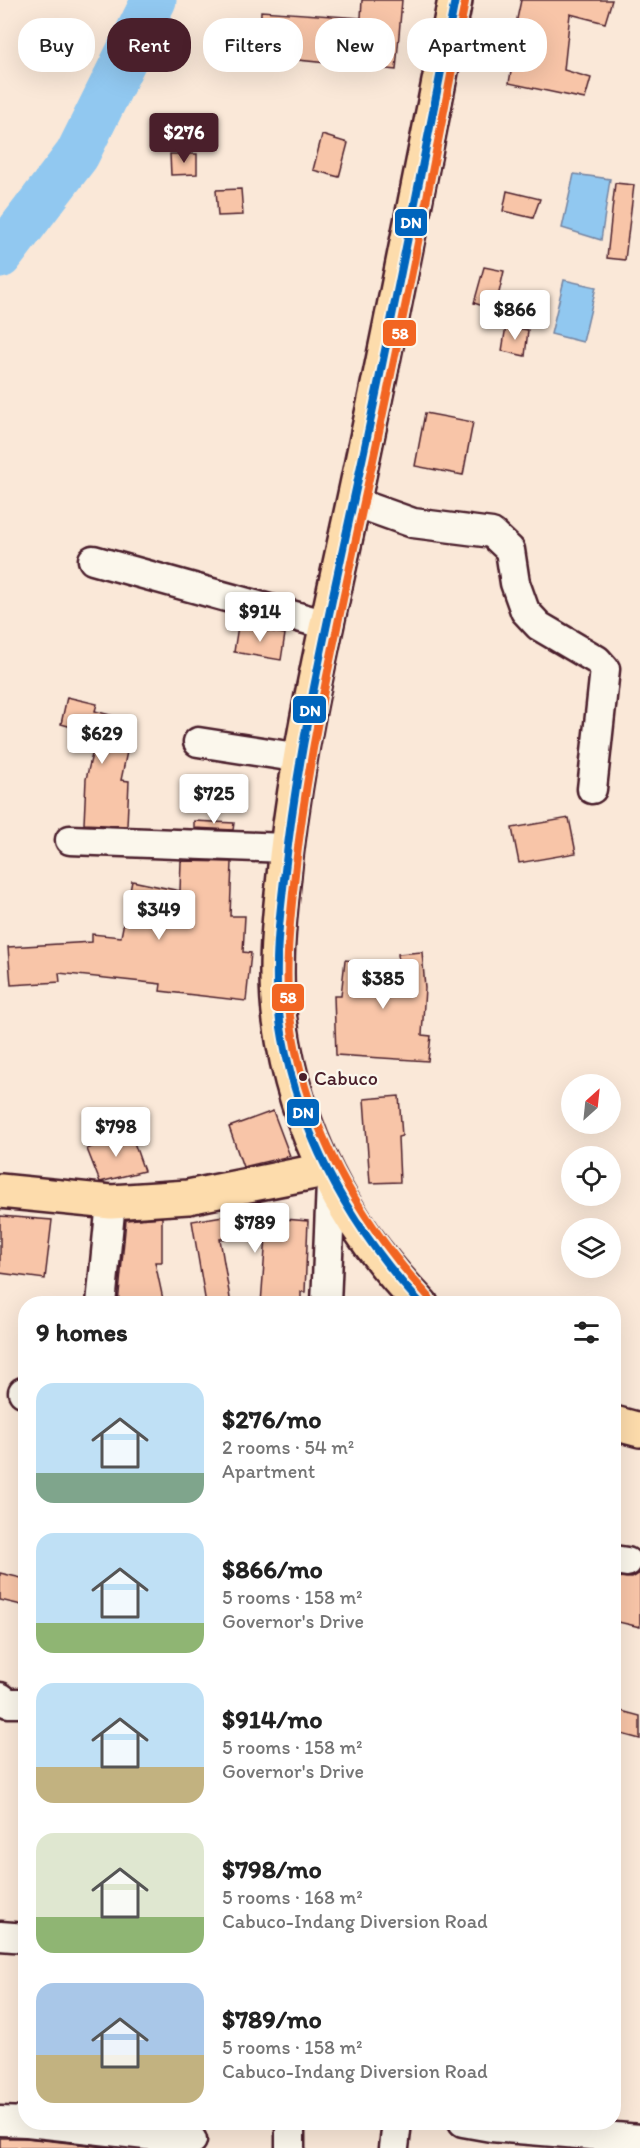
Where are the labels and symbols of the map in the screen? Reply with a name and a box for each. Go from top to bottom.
pin: $276 [148,113,220,164]
line badge: DN [394,208,428,237]
text: DN [400,213,422,232]
pin: $866 [479,290,551,341]
line badge: 58 [382,319,417,347]
text: 58 [391,324,409,343]
pin: $914 [224,592,296,643]
line badge: DN [292,695,327,724]
text: DN [299,701,321,720]
pin: $629 [66,714,138,765]
pin: $725 [178,774,250,825]
pin: $349 [123,890,195,941]
pin: $385 [347,959,419,1010]
line badge: 58 [271,983,305,1012]
text: 58 [279,988,297,1007]
place label: Cabuco [314,1066,378,1090]
marker: Cabuco [297,1071,309,1083]
north arrow [561,1074,621,1134]
line badge: DN [286,1098,320,1127]
text: DN [292,1103,314,1122]
pin: $798 [80,1107,152,1158]
pin: $789 [219,1203,291,1254]

